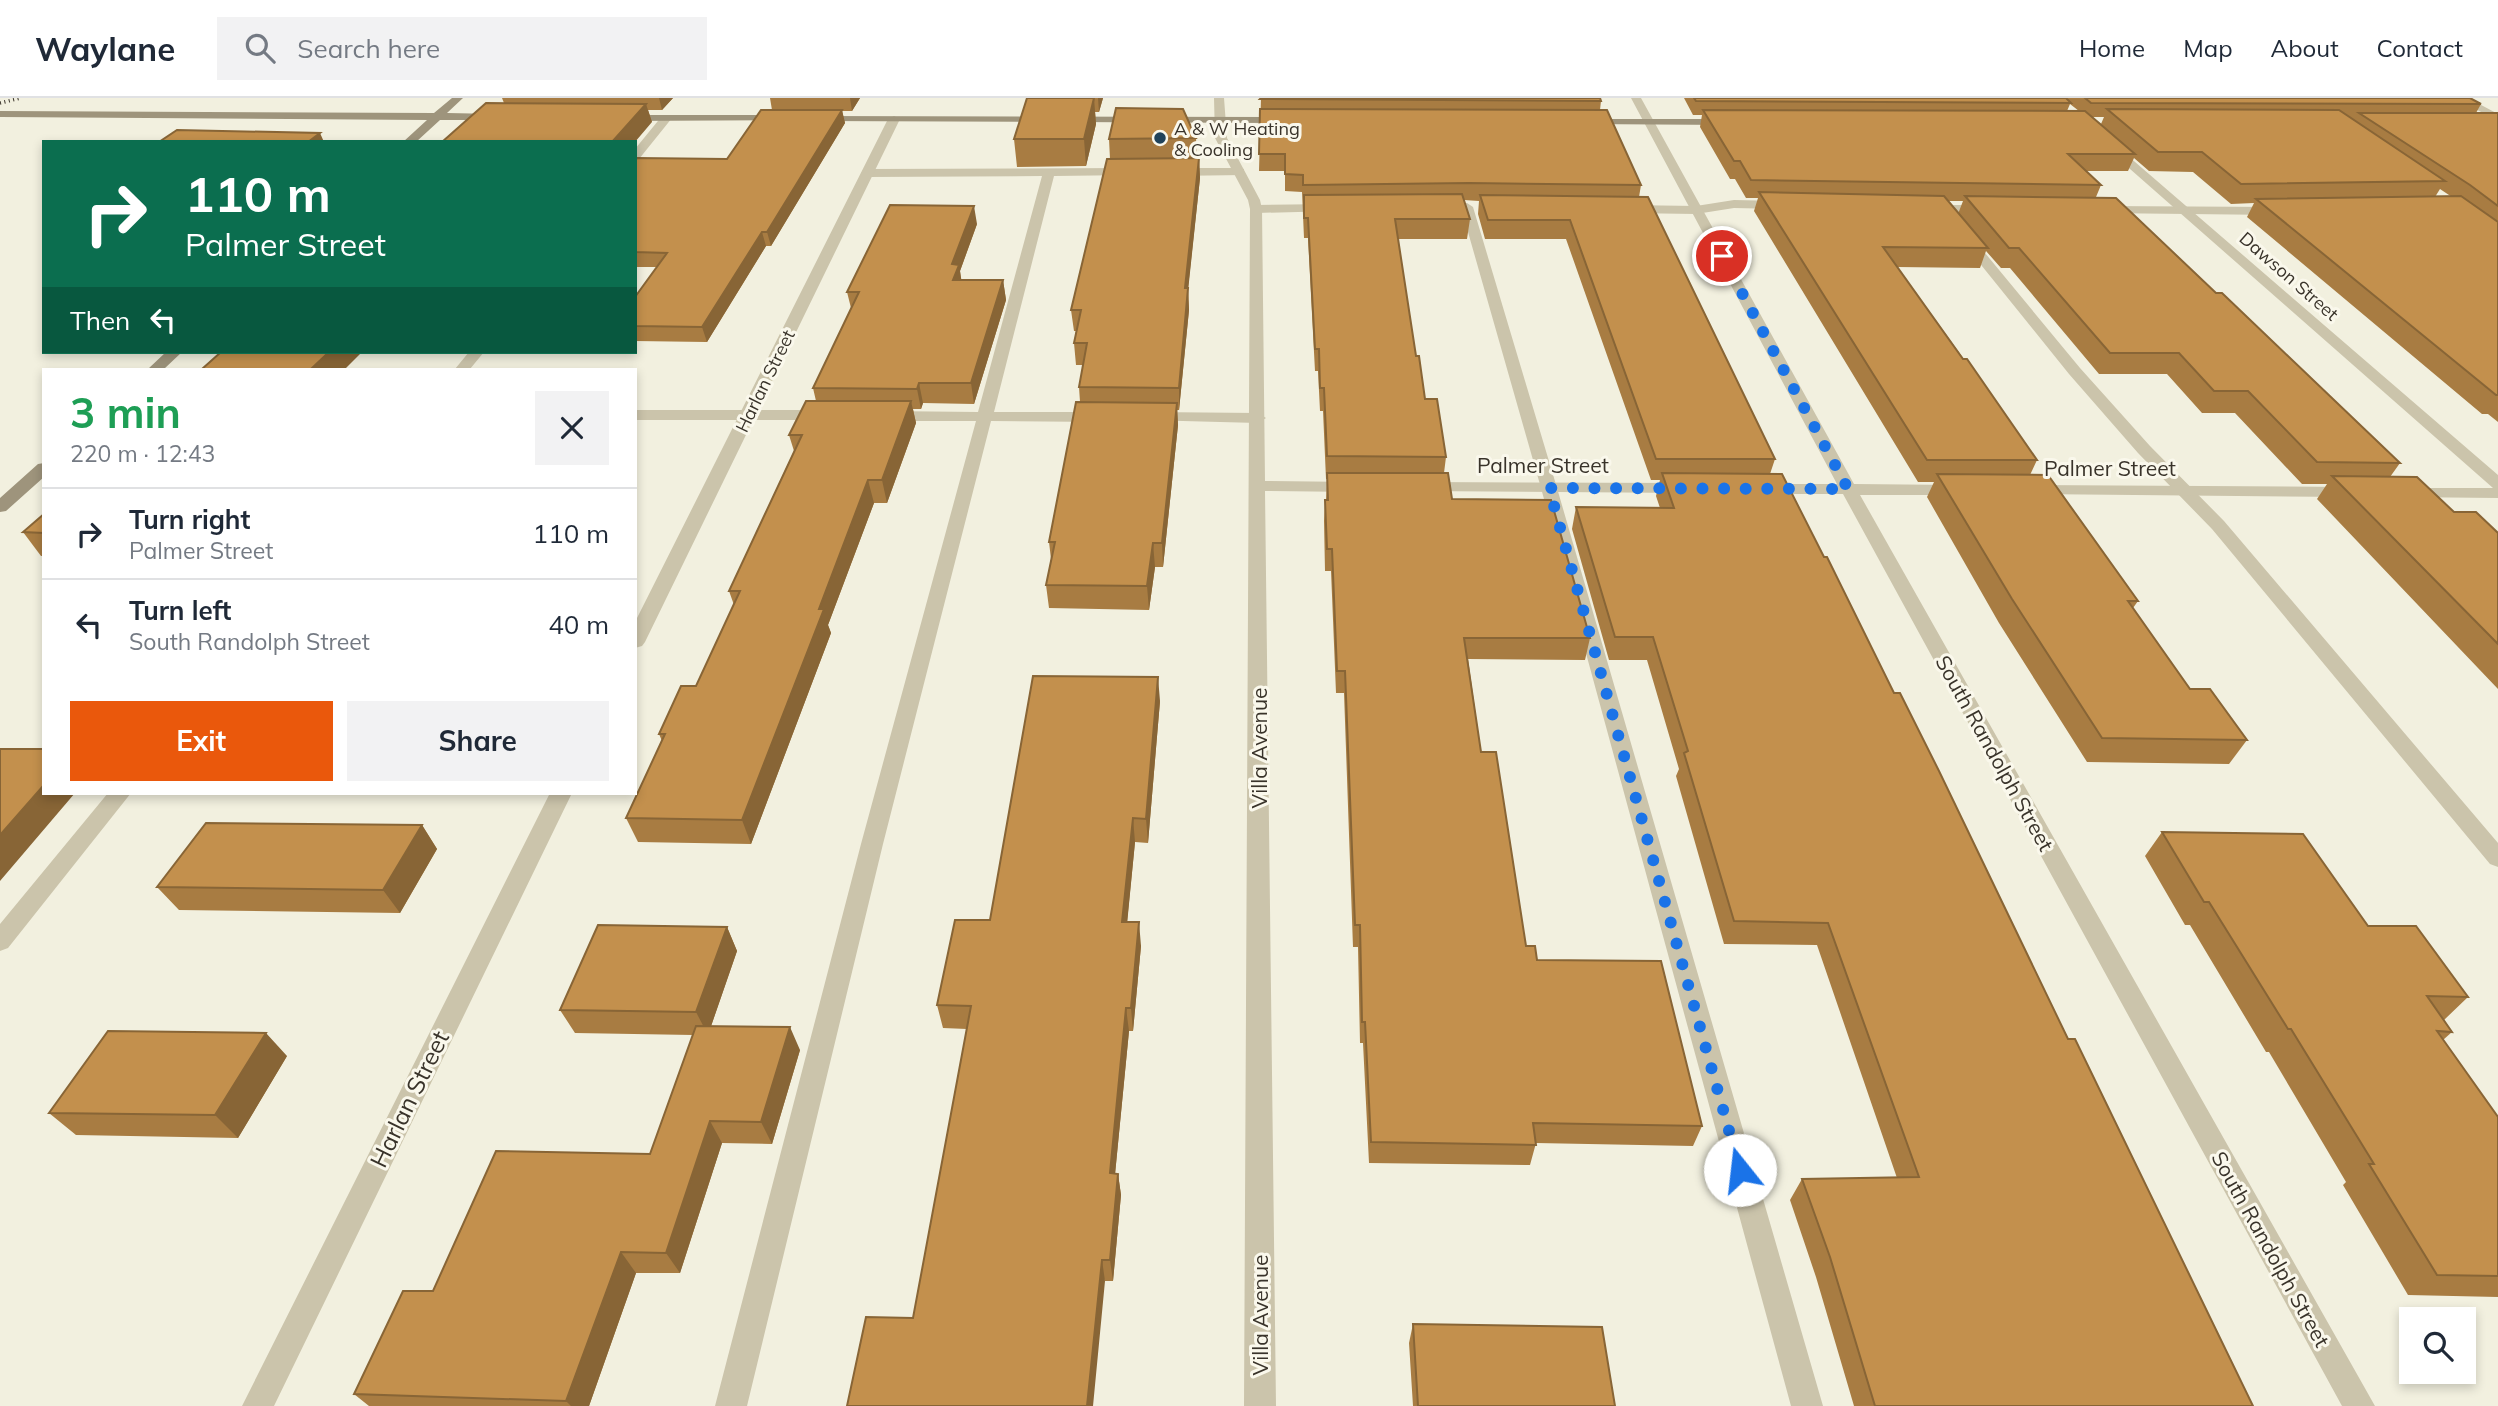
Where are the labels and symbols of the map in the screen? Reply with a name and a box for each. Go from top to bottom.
place label: A & W Heating & Cooling [1174,117,1300,161]
marker: A & W Heating & Cooling [1152,130,1168,146]
pin [1692,226,1752,286]
street label: Dawson Street [2235,227,2343,325]
street label: Harlan Street [730,326,800,436]
street label: Palmer Street [1477,452,1609,478]
street label: Palmer Street [2044,455,2176,481]
street label: South Randolph Street [1930,651,2060,855]
street label: Villa Avenue [1246,688,1272,808]
street label: Harlan Street [363,1026,455,1172]
position arrow [1703,1133,1777,1207]
street label: South Randolph Street [2206,1147,2336,1351]
street label: Villa Avenue [1247,1255,1273,1375]

